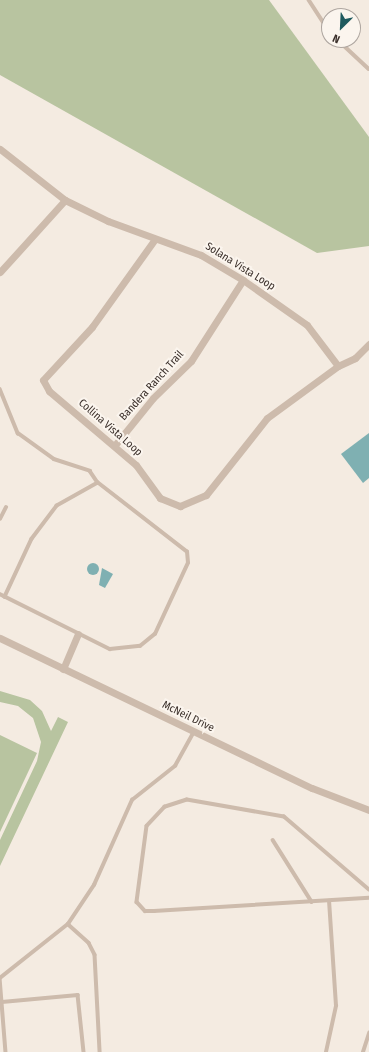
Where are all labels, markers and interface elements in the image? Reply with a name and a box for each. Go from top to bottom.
north arrow [321,8,361,48]
text: N [331,31,342,46]
street label: Solana Vista Loop [203,240,277,294]
street label: Bandera Ranch Trail [117,348,187,424]
street label: Collina Vista Loop [75,397,145,459]
street label: McNeil Drive [160,699,216,735]

